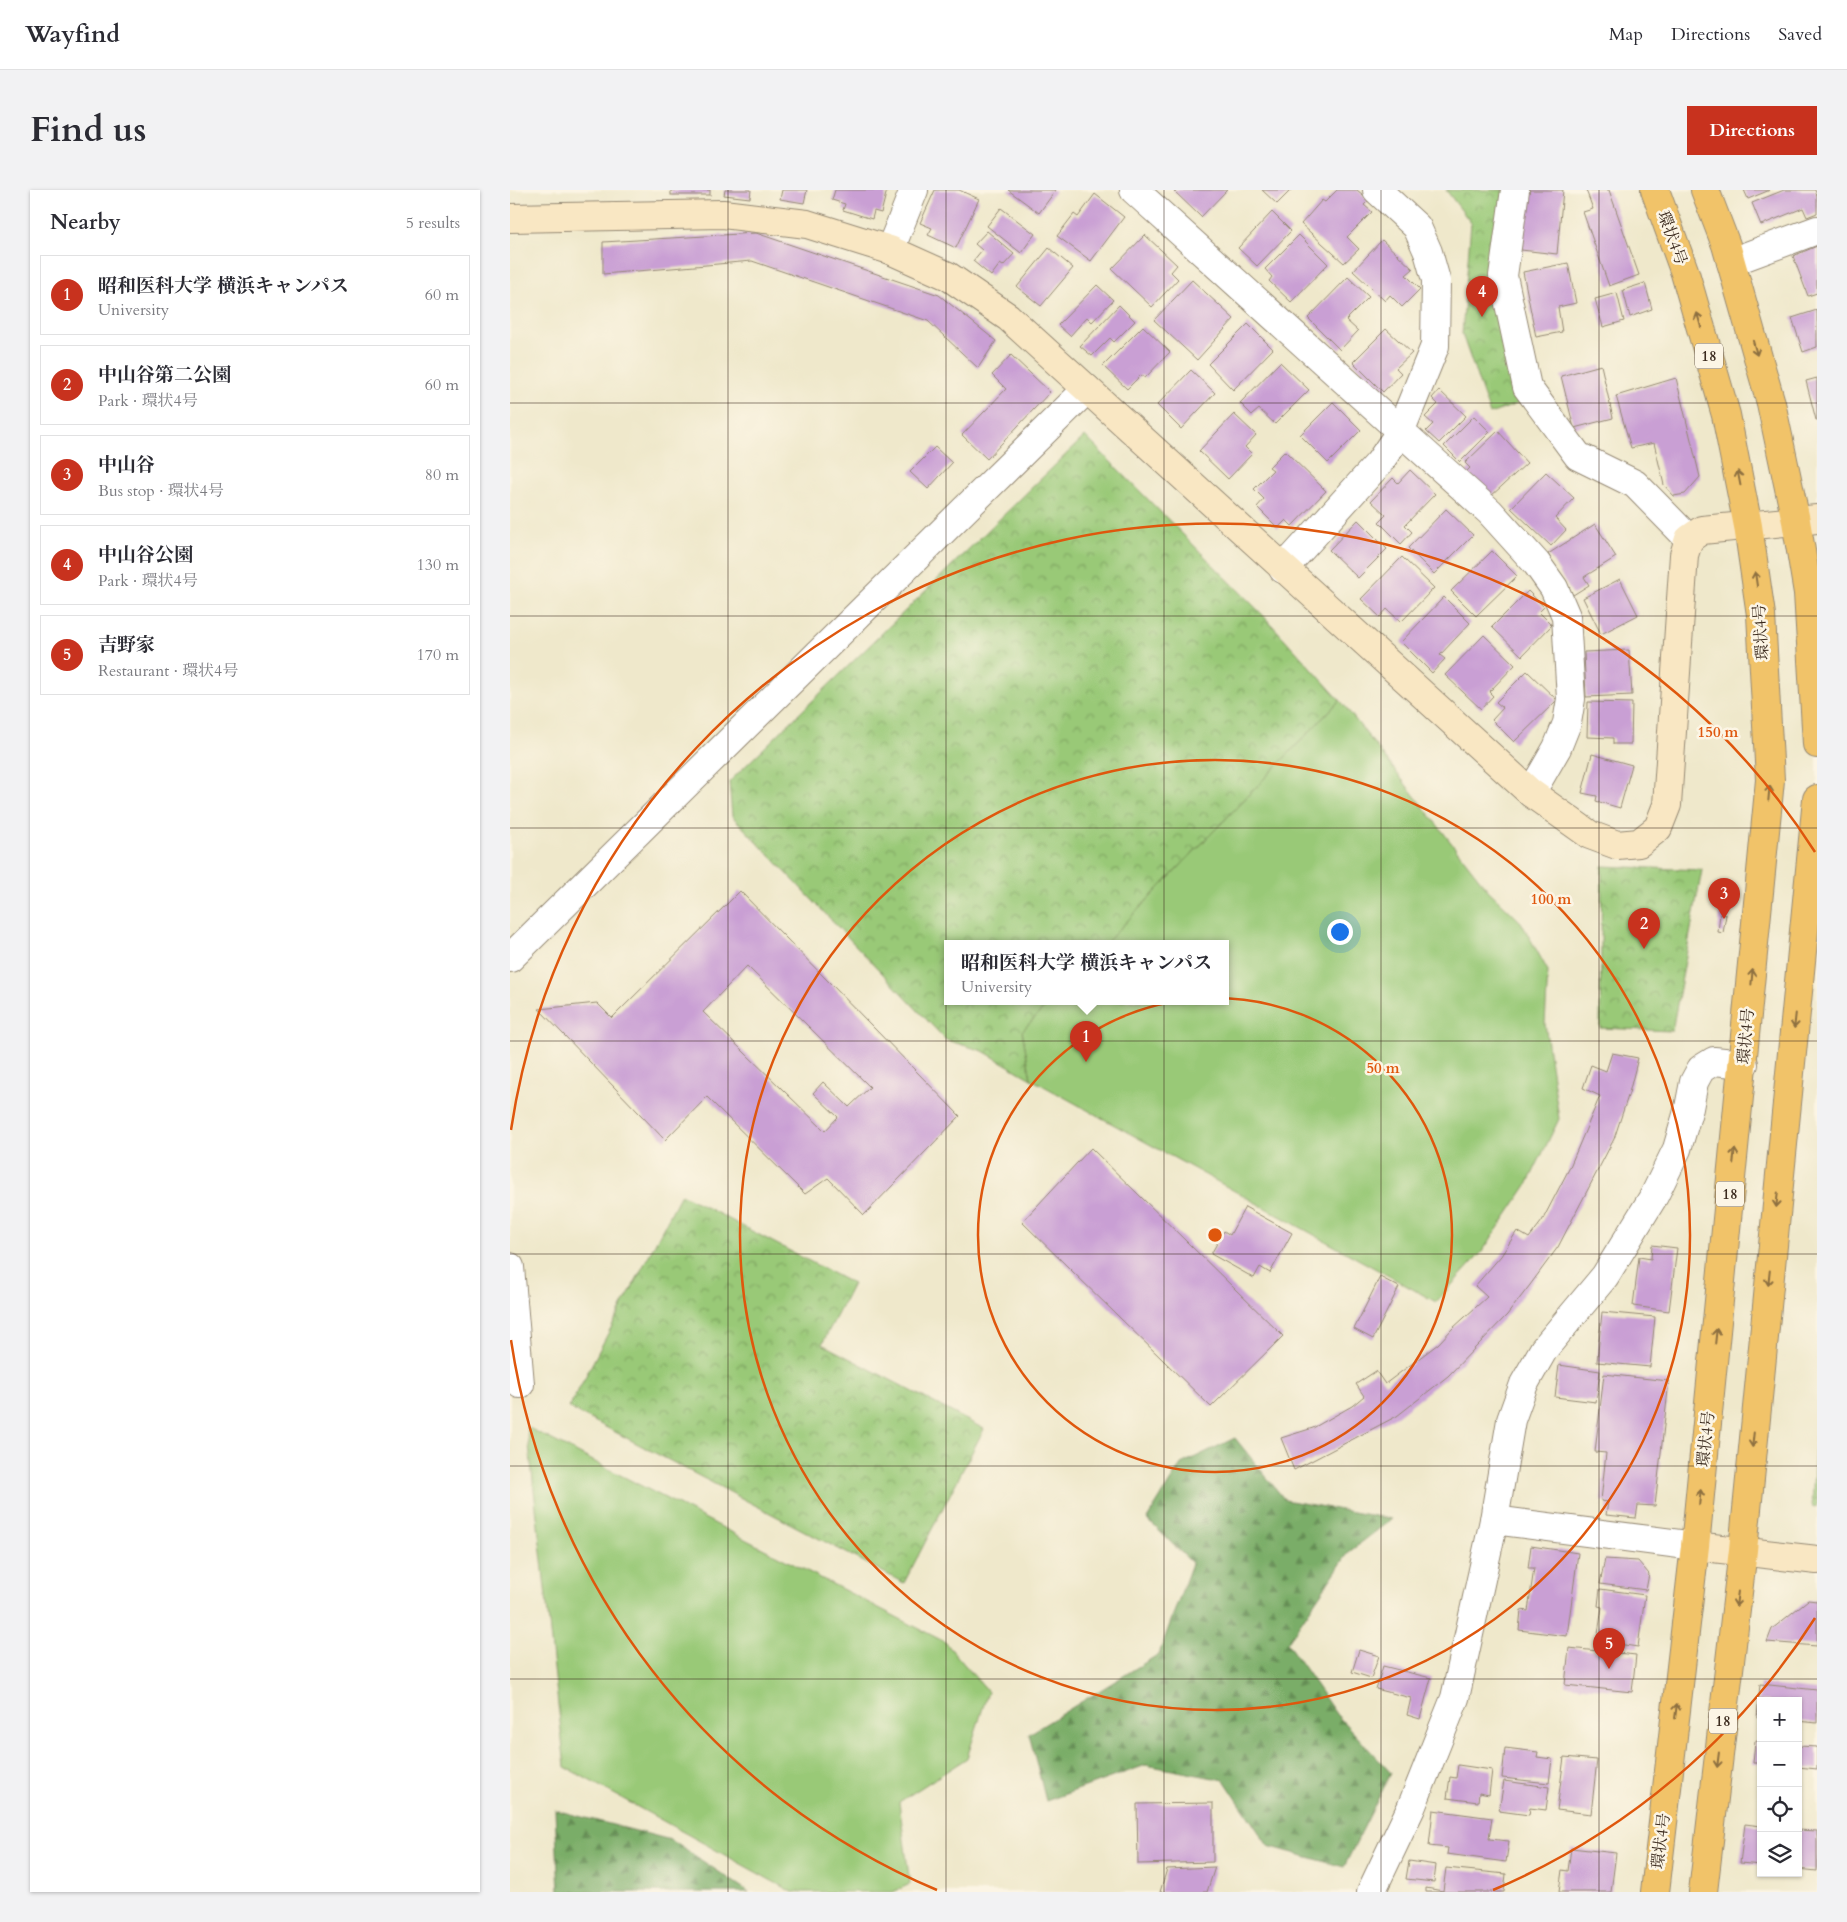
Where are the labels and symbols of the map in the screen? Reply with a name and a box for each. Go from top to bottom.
street label: 環状4号 [1652,208,1692,268]
pin: 4 [1466,276,1498,317]
one-way arrow [1693,313,1703,329]
one-way arrow [1751,340,1761,356]
road number: 18 [1695,344,1723,368]
one-way arrow [1734,470,1743,486]
one-way arrow [1751,571,1761,587]
street label: 環状4号 [1748,603,1774,661]
text: 150 m [1698,722,1739,742]
one-way arrow [1764,786,1774,802]
pin: 3 [1708,878,1740,919]
text: 100 m [1531,889,1572,909]
pin: 2 [1628,908,1660,949]
your location [1327,919,1353,945]
one-way arrow [1747,970,1757,986]
street label: 環状4号 [1733,1007,1759,1065]
one-way arrow [1790,1013,1800,1029]
pin: 1 [1070,1021,1102,1062]
text: 50 m [1366,1058,1400,1078]
one-way arrow [1729,1149,1739,1165]
road number: 18 [1716,1182,1744,1206]
one-way arrow [1772,1192,1782,1208]
centre of rings [1206,1226,1224,1244]
one-way arrow [1765,1270,1774,1286]
one-way arrow [1711,1328,1721,1344]
street label: 環状4号 [1692,1410,1720,1468]
one-way arrow [1749,1431,1758,1447]
one-way arrow [1695,1489,1705,1505]
one-way arrow [1732,1590,1742,1606]
pin: 5 [1593,1628,1625,1669]
one-way arrow [1671,1704,1681,1720]
road number: 18 [1709,1708,1737,1734]
one-way arrow [1713,1752,1723,1768]
street label: 環状4号 [1647,1812,1675,1870]

